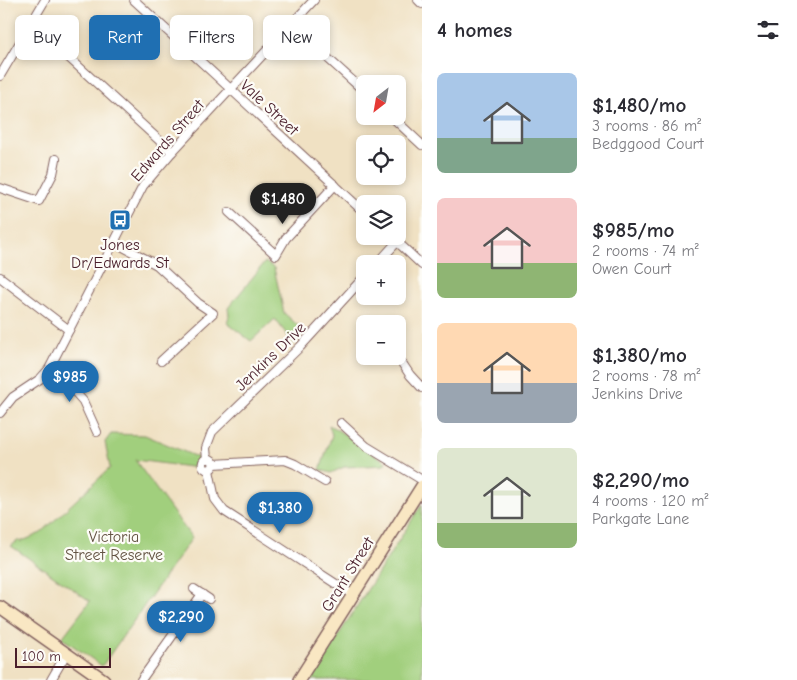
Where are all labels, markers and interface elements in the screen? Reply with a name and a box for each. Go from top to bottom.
chip: Buy [15,15,79,60]
chip: Rent [89,15,160,60]
chip: Filters [170,15,253,60]
chip: New [263,15,330,60]
icon: filters [754,16,782,44]
text: 4 homes [437,18,512,42]
north arrow [356,75,406,125]
map controls [356,75,406,365]
street label: Vale Street [237,76,302,139]
icon: home [477,93,537,153]
text: $1,480/mo [592,93,686,117]
street label: Edwards Street [127,96,208,185]
text: 3 rooms · 86 m² [592,117,701,135]
button: locate [356,135,406,185]
text: Bedggood Court [592,135,704,153]
pin: $1,480 [242,182,324,225]
text: $1,480 [261,190,305,208]
button: layers [356,195,406,245]
bus stop icon: Jones Dr/Edwards St [108,208,132,232]
icon: home [477,218,537,278]
text: $985/mo [592,218,674,242]
place label: Jones Dr/Edwards St [71,236,169,272]
text: 2 rooms · 74 m² [592,242,699,260]
button: + [356,255,406,305]
text: Owen Court [592,260,671,278]
button: − [356,315,406,365]
street label: Jenkins Drive [232,319,310,395]
icon: home [477,343,537,403]
text: $1,380/mo [592,343,687,367]
pin: $985 [40,360,100,403]
text: 2 rooms · 78 m² [592,367,700,385]
text: $985 [53,368,87,386]
text: Jenkins Drive [592,385,683,403]
icon: home [477,468,537,528]
text: $2,290/mo [592,468,689,492]
pin: $1,380 [239,492,321,534]
text: 4 rooms · 120 m² [592,492,709,510]
text: $1,380 [258,499,302,517]
text: Parkgate Lane [592,510,689,528]
park label: Victoria Street Reserve [65,528,163,564]
street label: Grant Street [318,534,378,615]
pin: $2,290 [140,600,222,643]
text: $2,290 [158,608,204,626]
scale bar [15,645,111,668]
text: 100 m [22,648,61,665]

